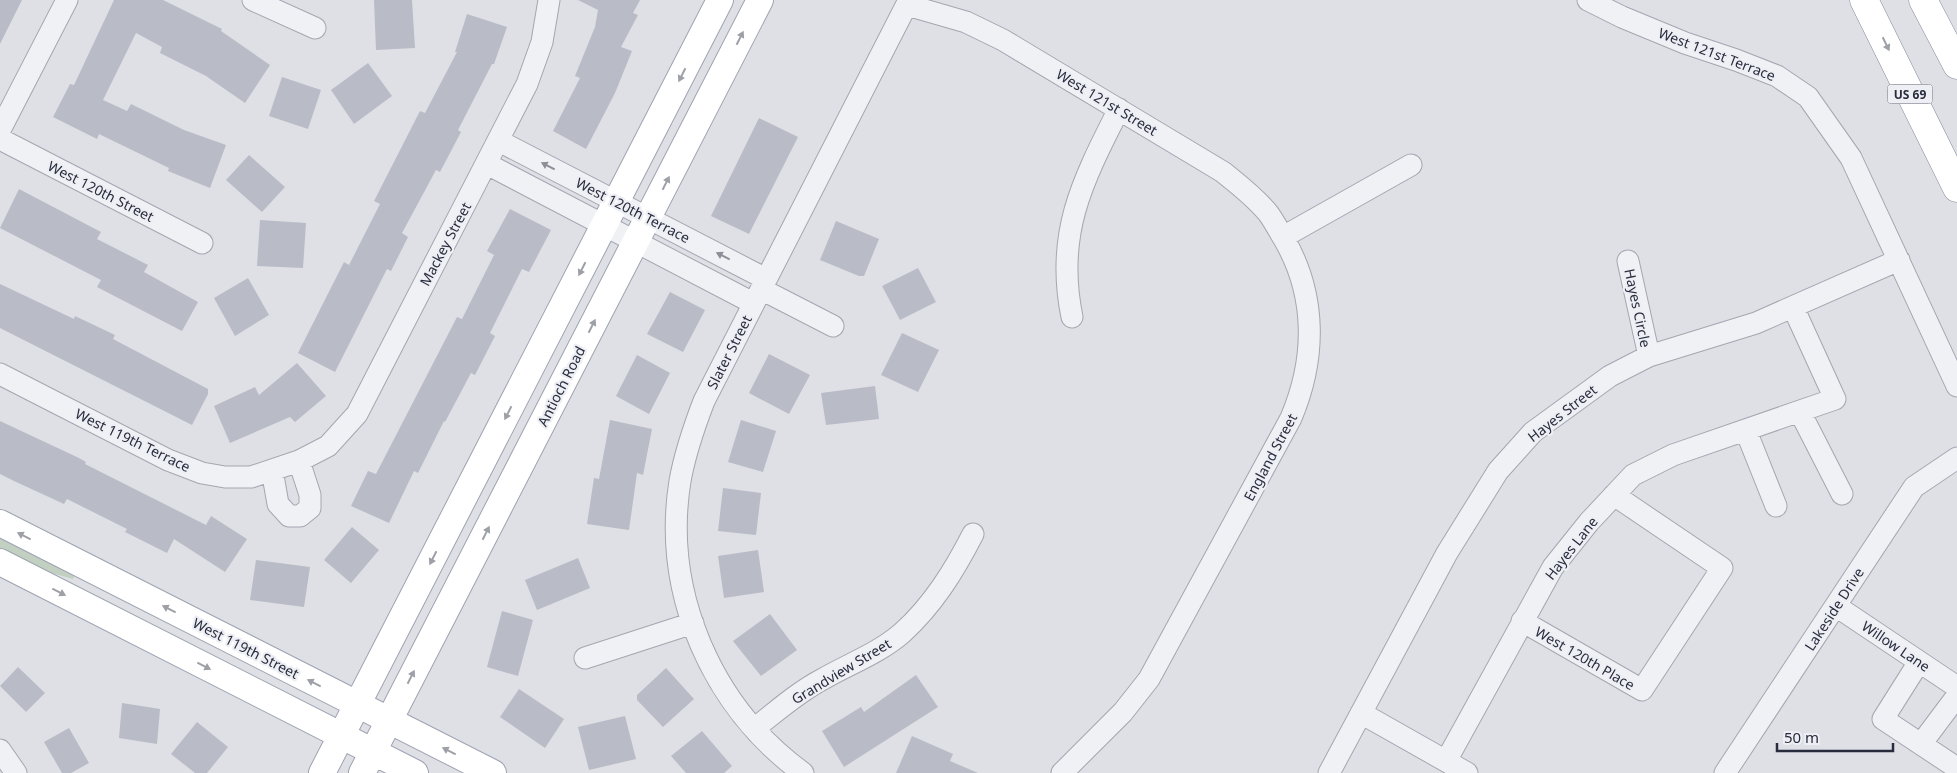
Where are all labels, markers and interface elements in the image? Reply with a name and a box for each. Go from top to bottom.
street label: West 121st Terrace [1656,23,1778,85]
one-way arrow [736,31,744,45]
one-way arrow [1882,37,1890,51]
street label: West 121st Street [1053,64,1161,140]
one-way arrow [678,67,686,82]
road number: US 69 [1888,85,1932,104]
street label: West 120th Street [45,156,157,226]
one-way arrow [540,162,555,170]
street label: West 120th Terrace [573,173,693,247]
one-way arrow [662,175,670,190]
street label: Mackey Street [415,199,475,289]
one-way arrow [716,252,730,260]
one-way arrow [578,261,586,276]
street label: Hayes Circle [1620,267,1656,349]
street label: Slater Street [702,312,756,392]
one-way arrow [588,319,596,333]
street label: Antioch Road [533,343,589,429]
street label: Hayes Street [1524,380,1600,446]
street label: West 119th Terrace [72,404,194,476]
one-way arrow [504,406,512,420]
street label: England Street [1239,410,1301,504]
street label: Hayes Lane [1540,512,1602,584]
one-way arrow [482,525,490,540]
one-way arrow [17,532,31,540]
one-way arrow [429,550,437,565]
street label: Lakeside Drive [1800,564,1868,654]
one-way arrow [52,588,66,596]
one-way arrow [162,605,176,613]
street label: West 119th Street [190,613,302,683]
street label: Willow Lane [1858,616,1934,676]
street label: West 120th Place [1532,622,1638,694]
street label: Grandview Street [788,634,894,708]
one-way arrow [197,662,211,670]
one-way arrow [407,670,415,684]
one-way arrow [307,679,321,687]
scale bar [1777,720,1893,752]
text: 50 m [1784,727,1819,747]
one-way arrow [442,747,456,755]

